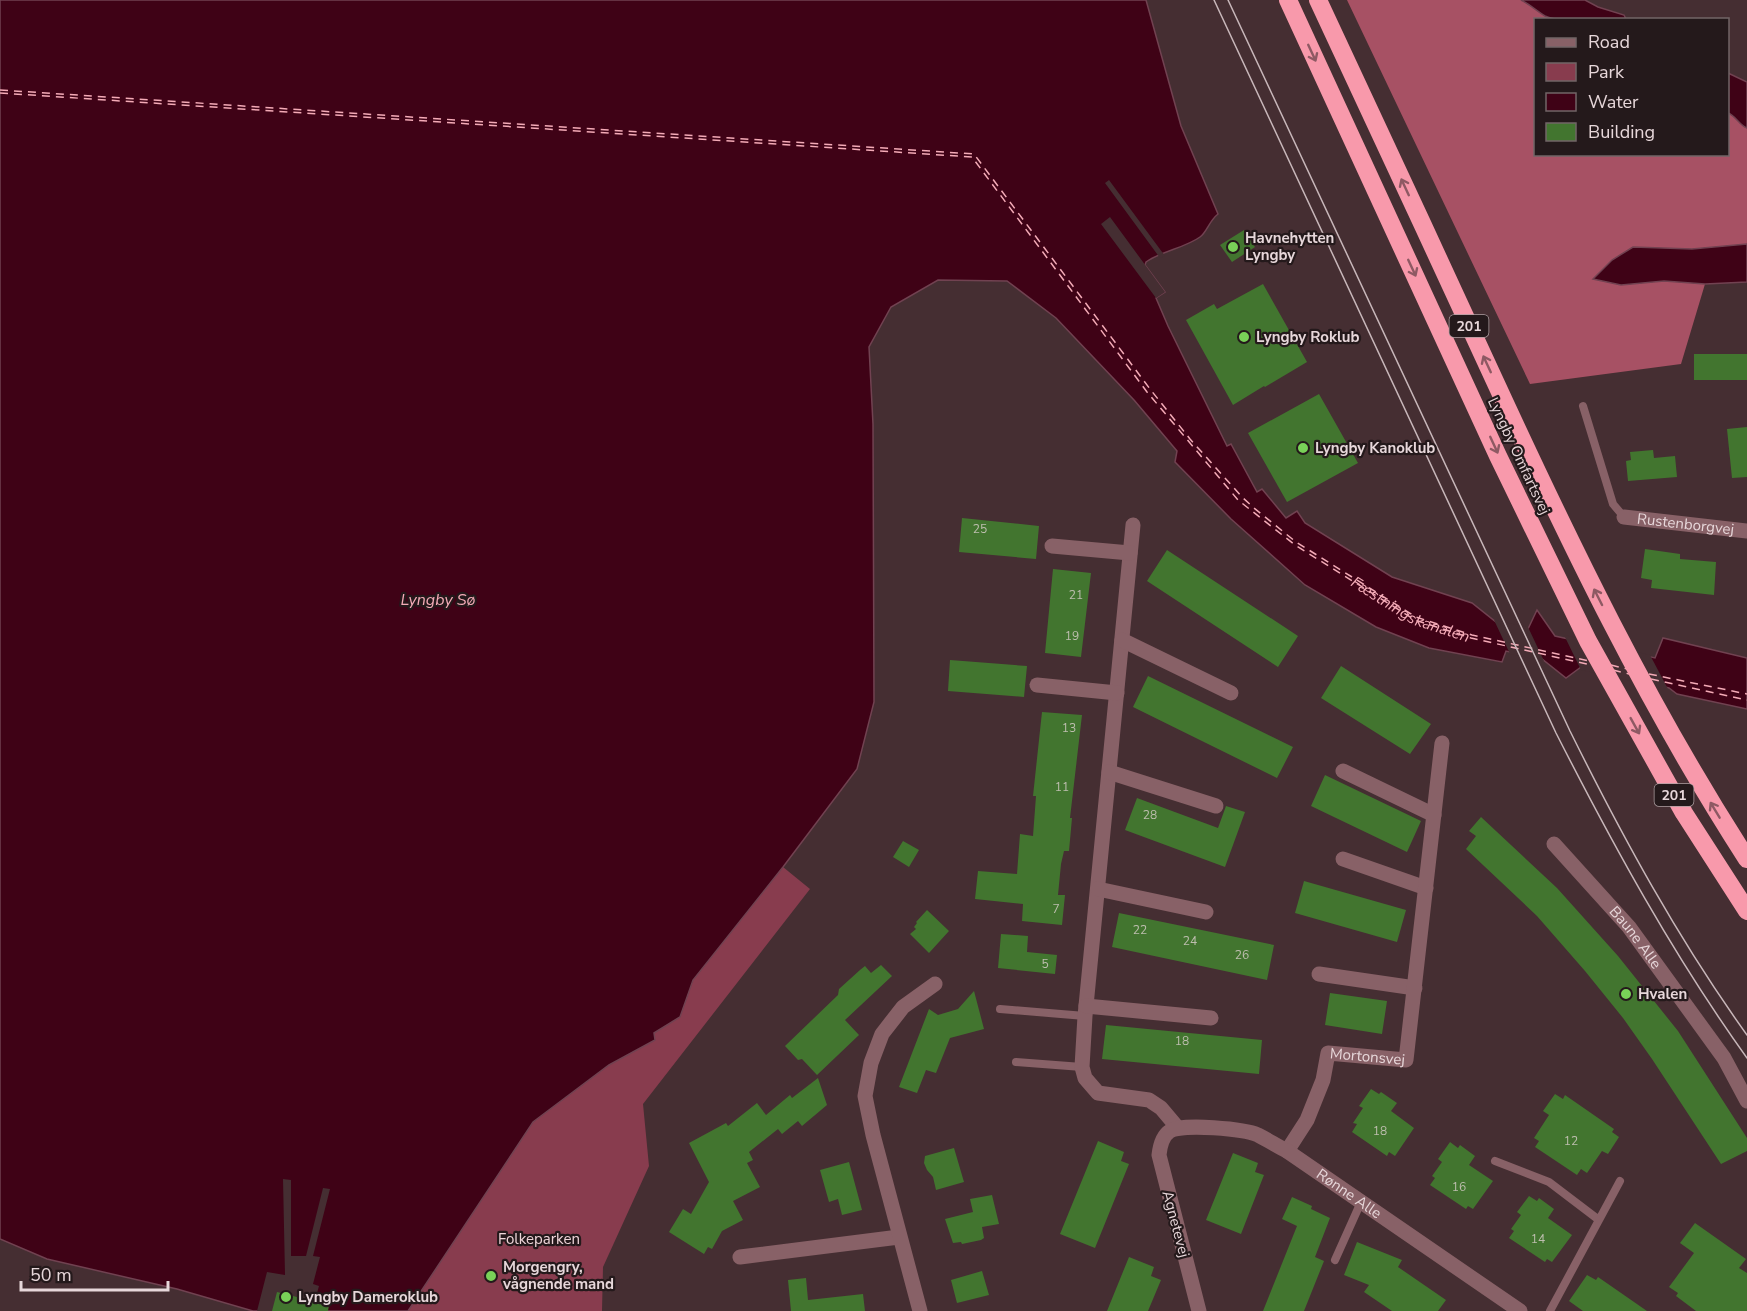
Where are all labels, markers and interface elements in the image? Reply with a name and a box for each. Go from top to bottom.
legend [1534,18,1729,156]
text: Road [1588,30,1630,54]
one-way arrow [1307,44,1319,62]
text: Park [1588,60,1625,84]
text: Water [1588,90,1639,114]
text: Building [1588,120,1655,144]
one-way arrow [1399,179,1411,197]
place label: Havnehytten Lyngby [1245,228,1334,265]
marker: Havnehytten Lyngby [1226,240,1240,254]
one-way arrow [1406,259,1418,277]
road number: 201 [1450,315,1488,337]
place label: Lyngby Roklub [1256,327,1360,347]
marker: Lyngby Roklub [1237,330,1251,344]
one-way arrow [1481,356,1493,374]
street label: Lyngby Omfartsvej [1483,394,1555,518]
one-way arrow [1488,436,1500,454]
place label: Lyngby Kanoklub [1315,438,1435,458]
marker: Lyngby Kanoklub [1296,441,1310,455]
street label: Rustenborgvej [1636,509,1735,539]
house number: 25 [973,521,987,537]
water label: Fæstningskanalen [1347,572,1473,648]
house number: 21 [1069,587,1083,603]
water label: Lyngby Sø [401,589,476,611]
one-way arrow [1592,589,1604,606]
house number: 19 [1065,628,1079,644]
one-way arrow [1629,717,1641,734]
house number: 13 [1062,720,1076,736]
house number: 11 [1055,779,1069,795]
road number: 201 [1654,784,1694,806]
one-way arrow [1709,802,1721,819]
house number: 28 [1143,807,1157,823]
house number: 7 [1052,901,1060,917]
street label: Baune Alle [1605,902,1666,973]
house number: 22 [1133,922,1147,938]
house number: 24 [1183,933,1197,949]
house number: 26 [1235,947,1249,963]
house number: 5 [1041,956,1049,972]
place label: Hvalen [1638,984,1687,1004]
marker: Hvalen [1619,987,1633,1001]
house number: 18 [1175,1033,1189,1049]
street label: Mortonsvej [1329,1043,1406,1070]
house number: 18 [1373,1123,1387,1139]
house number: 12 [1564,1133,1578,1149]
street label: Rønne Alle [1313,1164,1386,1223]
house number: 16 [1452,1179,1466,1195]
street label: Agnetevej [1157,1188,1195,1260]
park label: Folkeparken [498,1229,580,1249]
house number: 14 [1531,1231,1545,1247]
scale bar [21,1254,168,1292]
place label: Morgengry, vågnende mand [502,1257,614,1294]
text: 50 m [30,1263,72,1287]
marker: Morgengry, vågnende mand [484,1269,498,1283]
place label: Lyngby Dameroklub [298,1287,438,1307]
marker: Lyngby Dameroklub [279,1290,293,1304]

